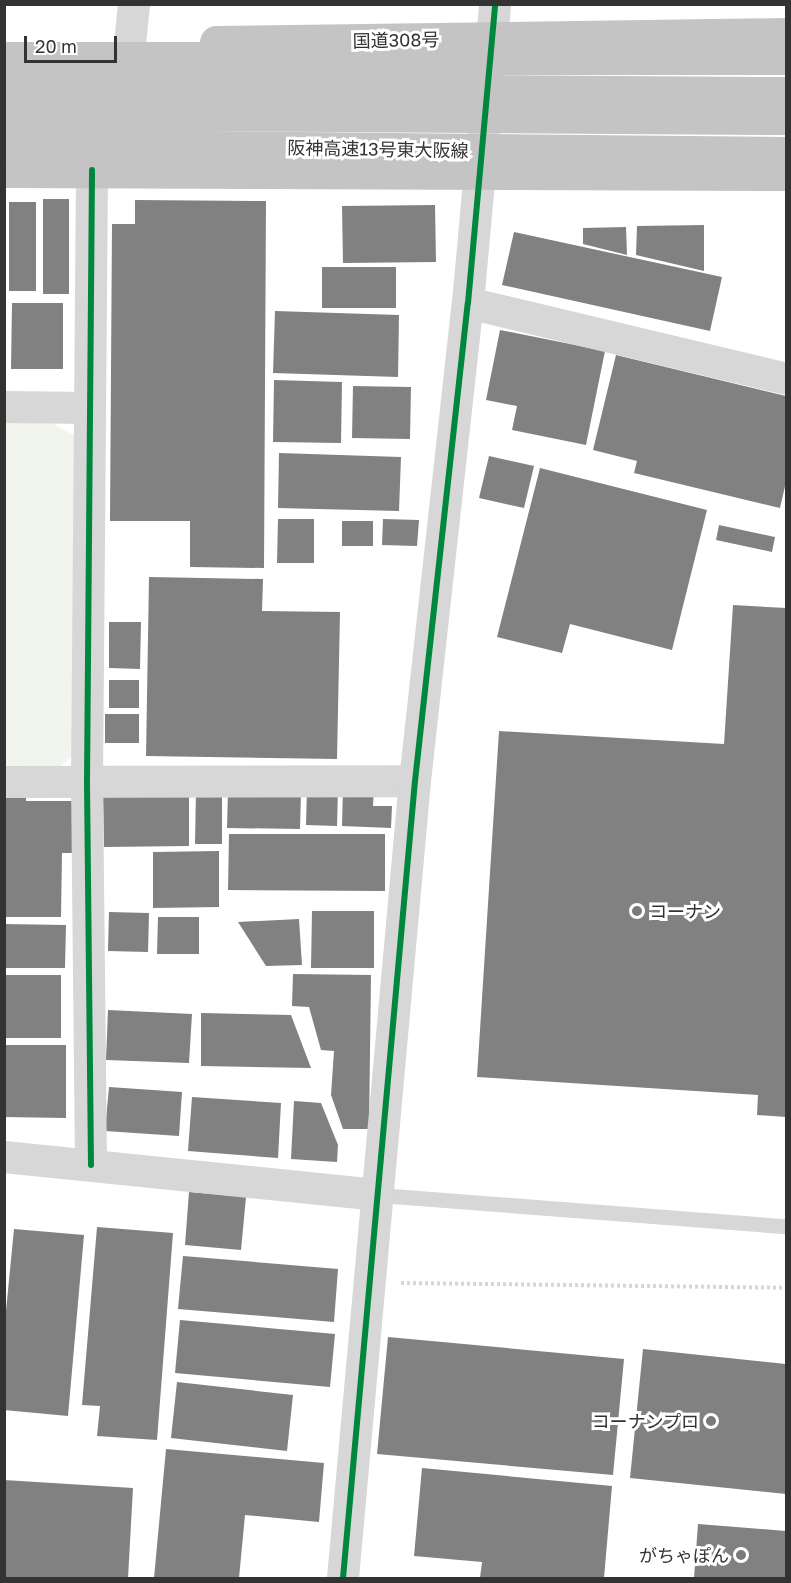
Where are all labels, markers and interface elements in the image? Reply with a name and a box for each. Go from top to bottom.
scale bar [27,24,120,62]
street label: 国道308号 [352,28,440,52]
text: 20 m [35,35,77,57]
street label: 阪神高速13号東大阪線 [287,137,469,161]
place label: コーナン [649,900,721,922]
marker: コーナン [630,904,644,918]
place label: コーナンプロ [591,1410,699,1432]
marker: コーナンプロ [704,1414,718,1428]
place label: がちゃぽん [639,1544,729,1566]
marker: がちゃぽん [734,1548,748,1562]

